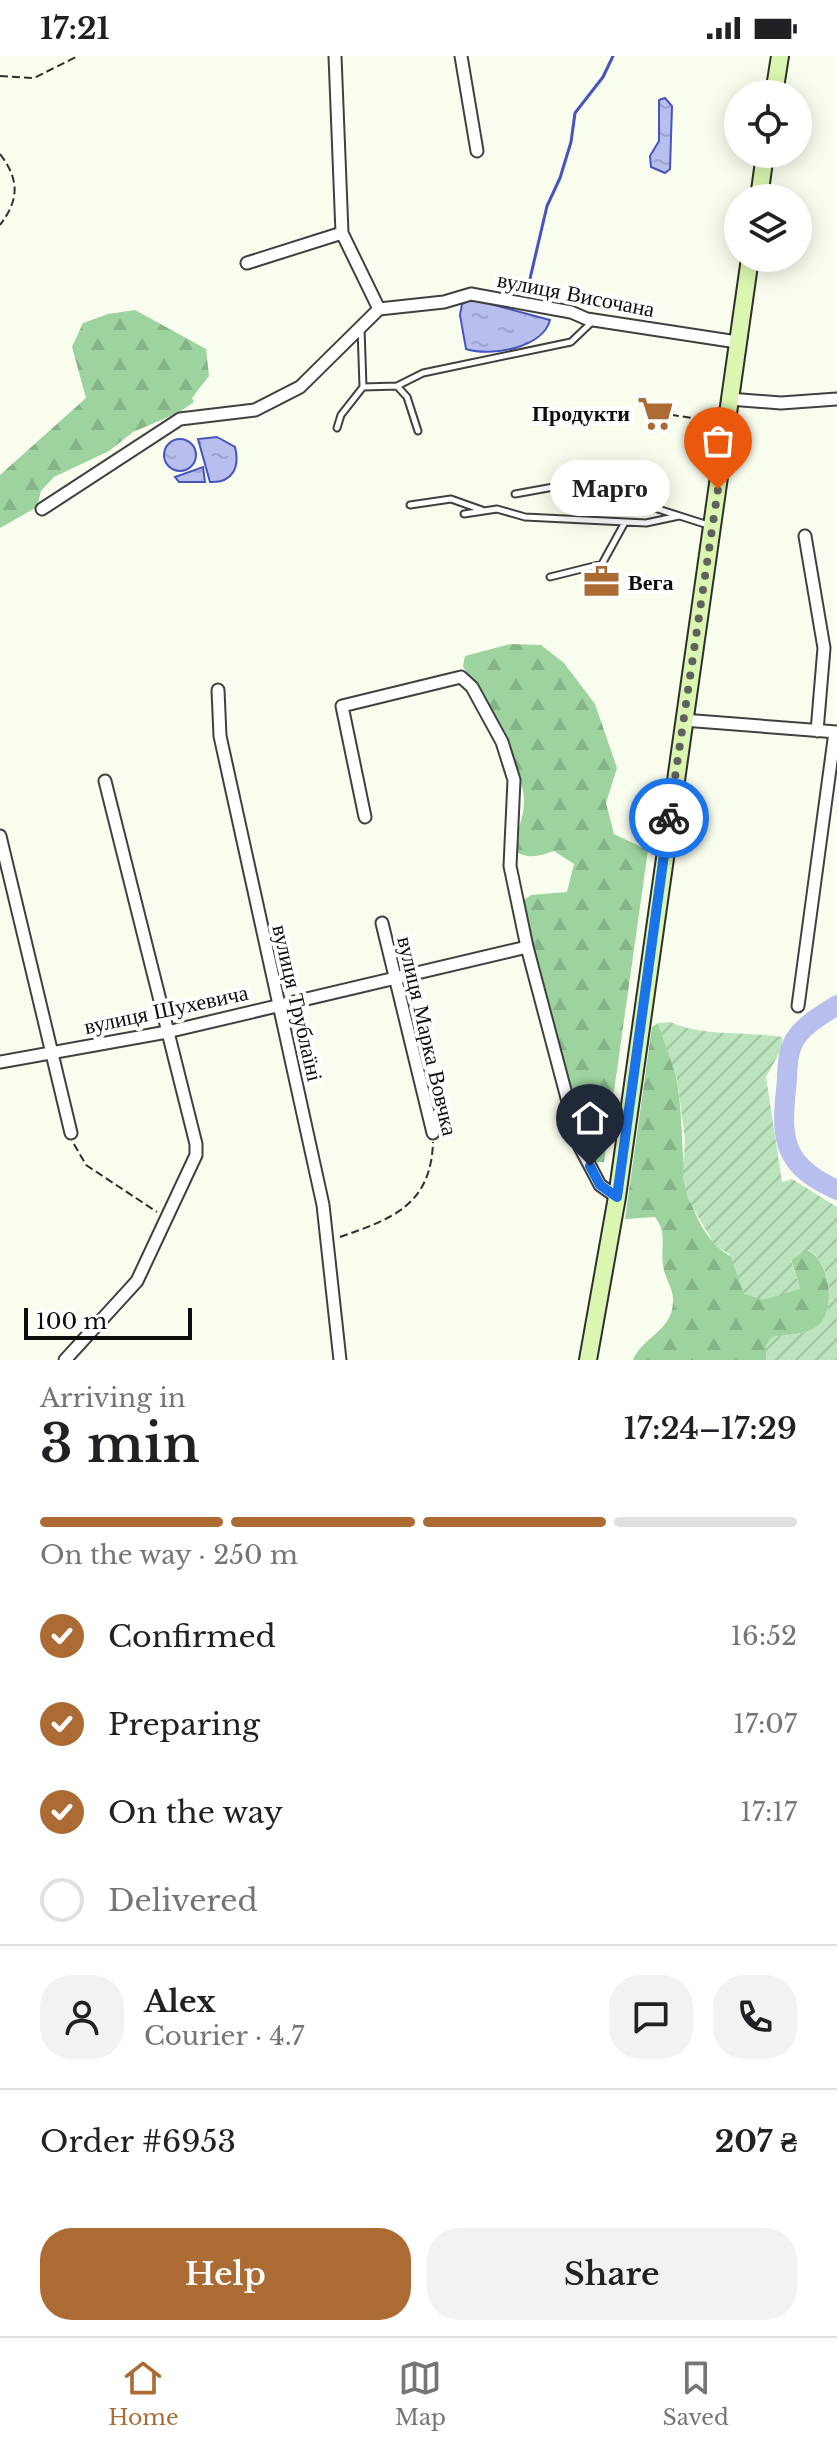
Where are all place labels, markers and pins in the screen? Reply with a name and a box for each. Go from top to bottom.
supermarket icon: Продукти [637,394,675,432]
place label: Продукти [532,400,630,427]
pin [684,407,752,489]
callout: Марго [550,461,670,517]
office icon: Вега [583,563,621,601]
place label: Вега [628,569,673,596]
pin [556,1084,624,1166]

